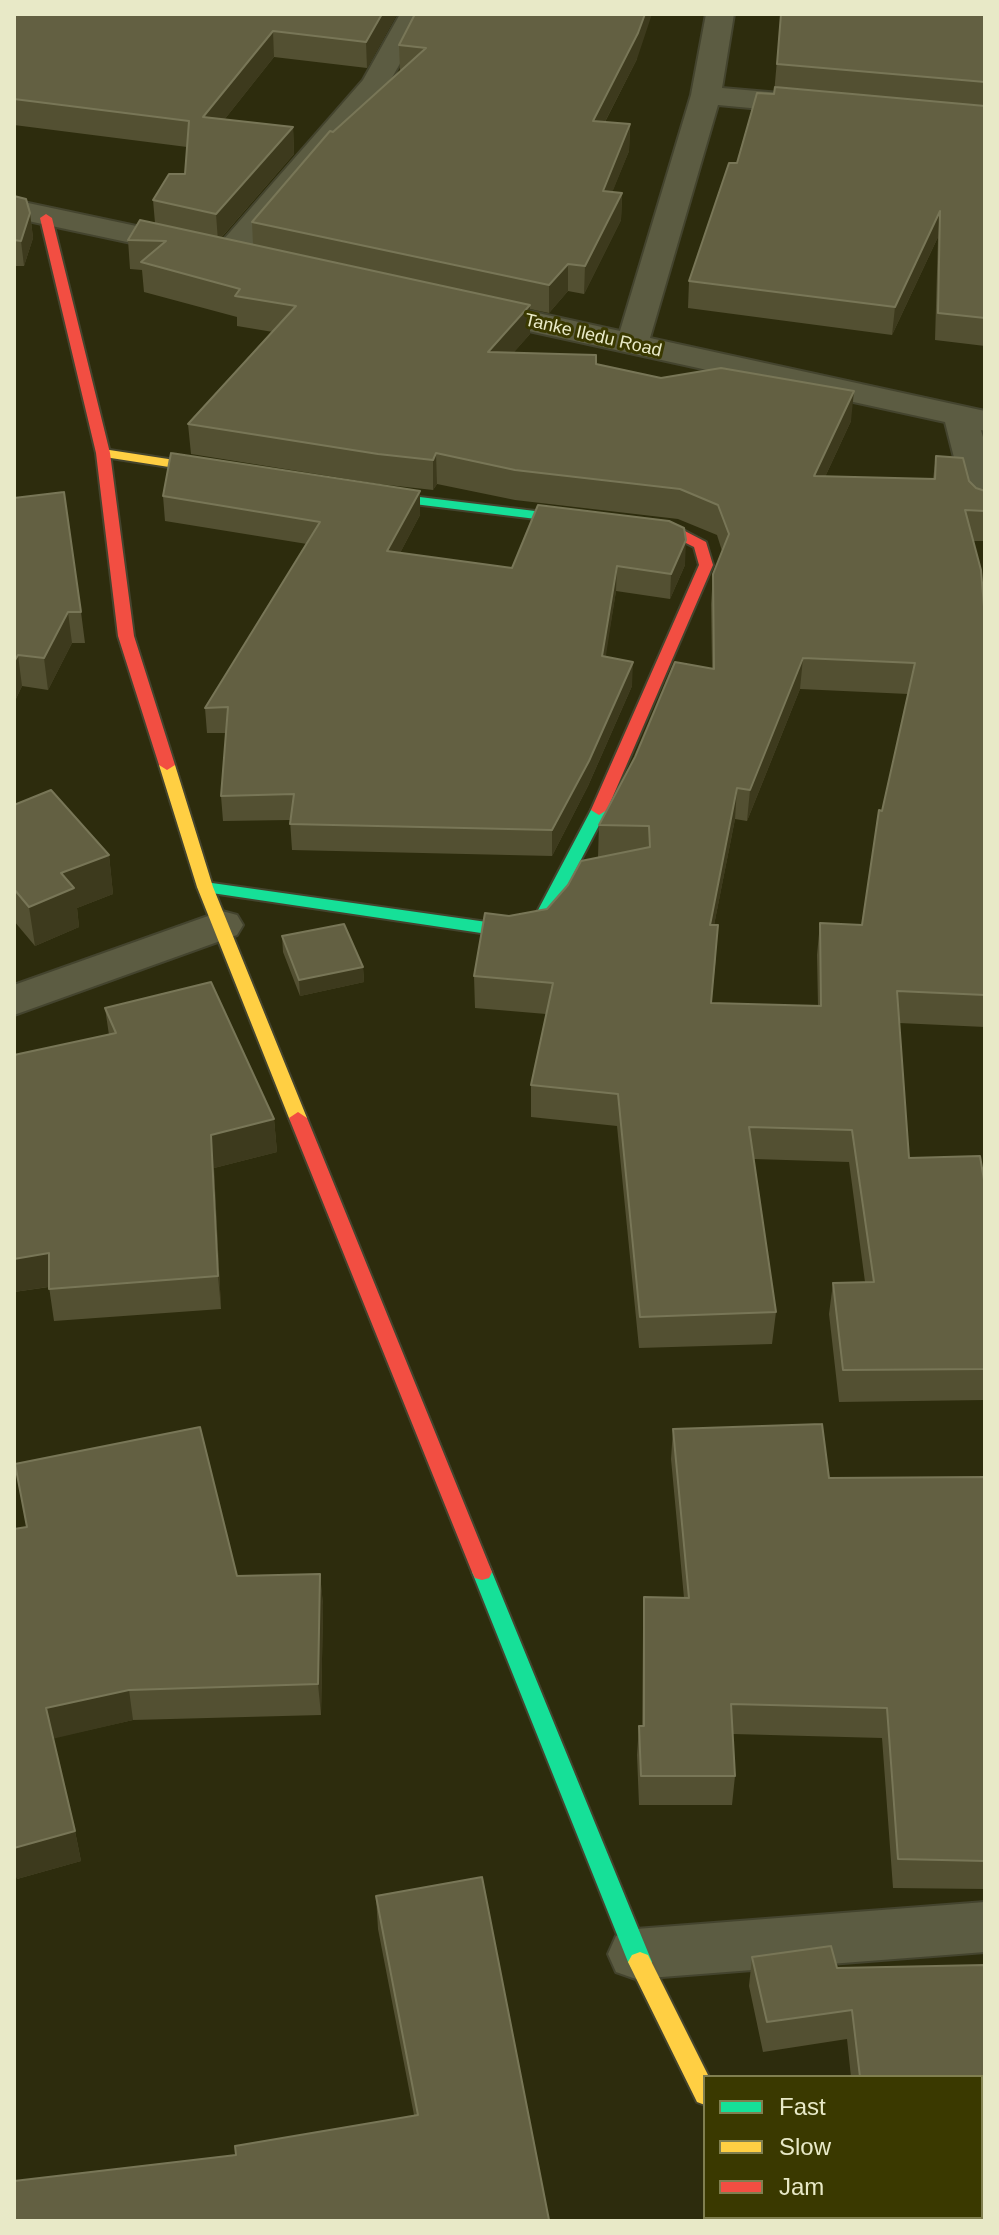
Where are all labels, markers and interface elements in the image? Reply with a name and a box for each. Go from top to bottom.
street label: Tanke Iledu Road [522,310,664,362]
legend [703,2075,983,2219]
text: Fast [779,2093,826,2120]
text: Slow [779,2133,831,2160]
text: Jam [779,2173,824,2200]

